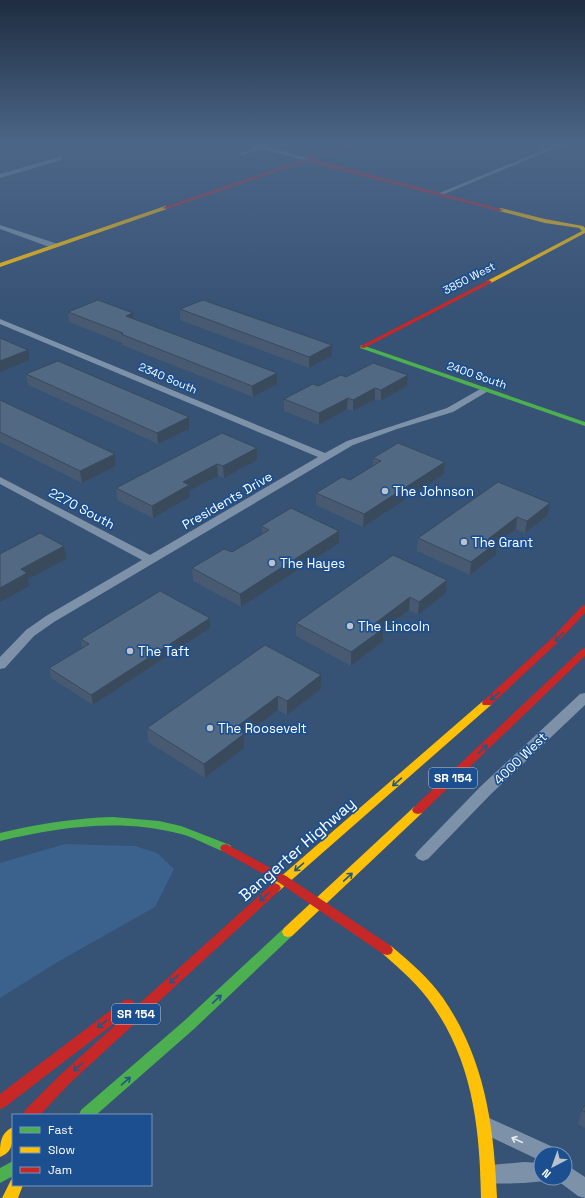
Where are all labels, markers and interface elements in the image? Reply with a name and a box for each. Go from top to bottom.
street label: 3850 West [441,259,497,297]
street label: 2400 South [445,358,509,392]
street label: 2340 South [137,359,199,397]
street label: Presidents Drive [179,468,275,533]
place label: The Johnson [393,483,474,500]
street label: 2270 South [46,484,118,533]
marker: The Johnson [380,486,390,496]
place label: The Grant [472,534,533,551]
marker: The Grant [459,537,469,547]
place label: The Hayes [280,555,345,572]
marker: The Hayes [267,558,277,568]
place label: The Lincoln [358,618,430,635]
marker: The Lincoln [345,621,355,631]
one-way arrow [554,632,563,642]
place label: The Taft [138,643,189,660]
marker: The Taft [125,646,135,656]
one-way arrow [489,692,500,701]
place label: The Roosevelt [218,720,307,737]
marker: The Roosevelt [205,723,215,733]
street label: 4000 West [490,729,551,788]
one-way arrow [478,744,488,754]
road number: SR 154 [429,768,477,788]
one-way arrow [391,777,402,786]
street label: Bangerter Highway [235,793,360,906]
one-way arrow [294,862,304,871]
one-way arrow [343,872,353,881]
one-way arrow [259,893,269,902]
one-way arrow [169,975,179,984]
one-way arrow [212,994,222,1004]
road number: SR 154 [112,1004,160,1024]
one-way arrow [97,1020,108,1028]
one-way arrow [74,1062,84,1071]
one-way arrow [121,1076,131,1085]
legend [12,1114,152,1186]
text: Fast [48,1122,73,1138]
one-way arrow [511,1135,523,1143]
text: Slow [48,1142,75,1158]
north arrow [533,1146,573,1186]
text: Jam [48,1162,72,1178]
text: N [539,1166,554,1181]

